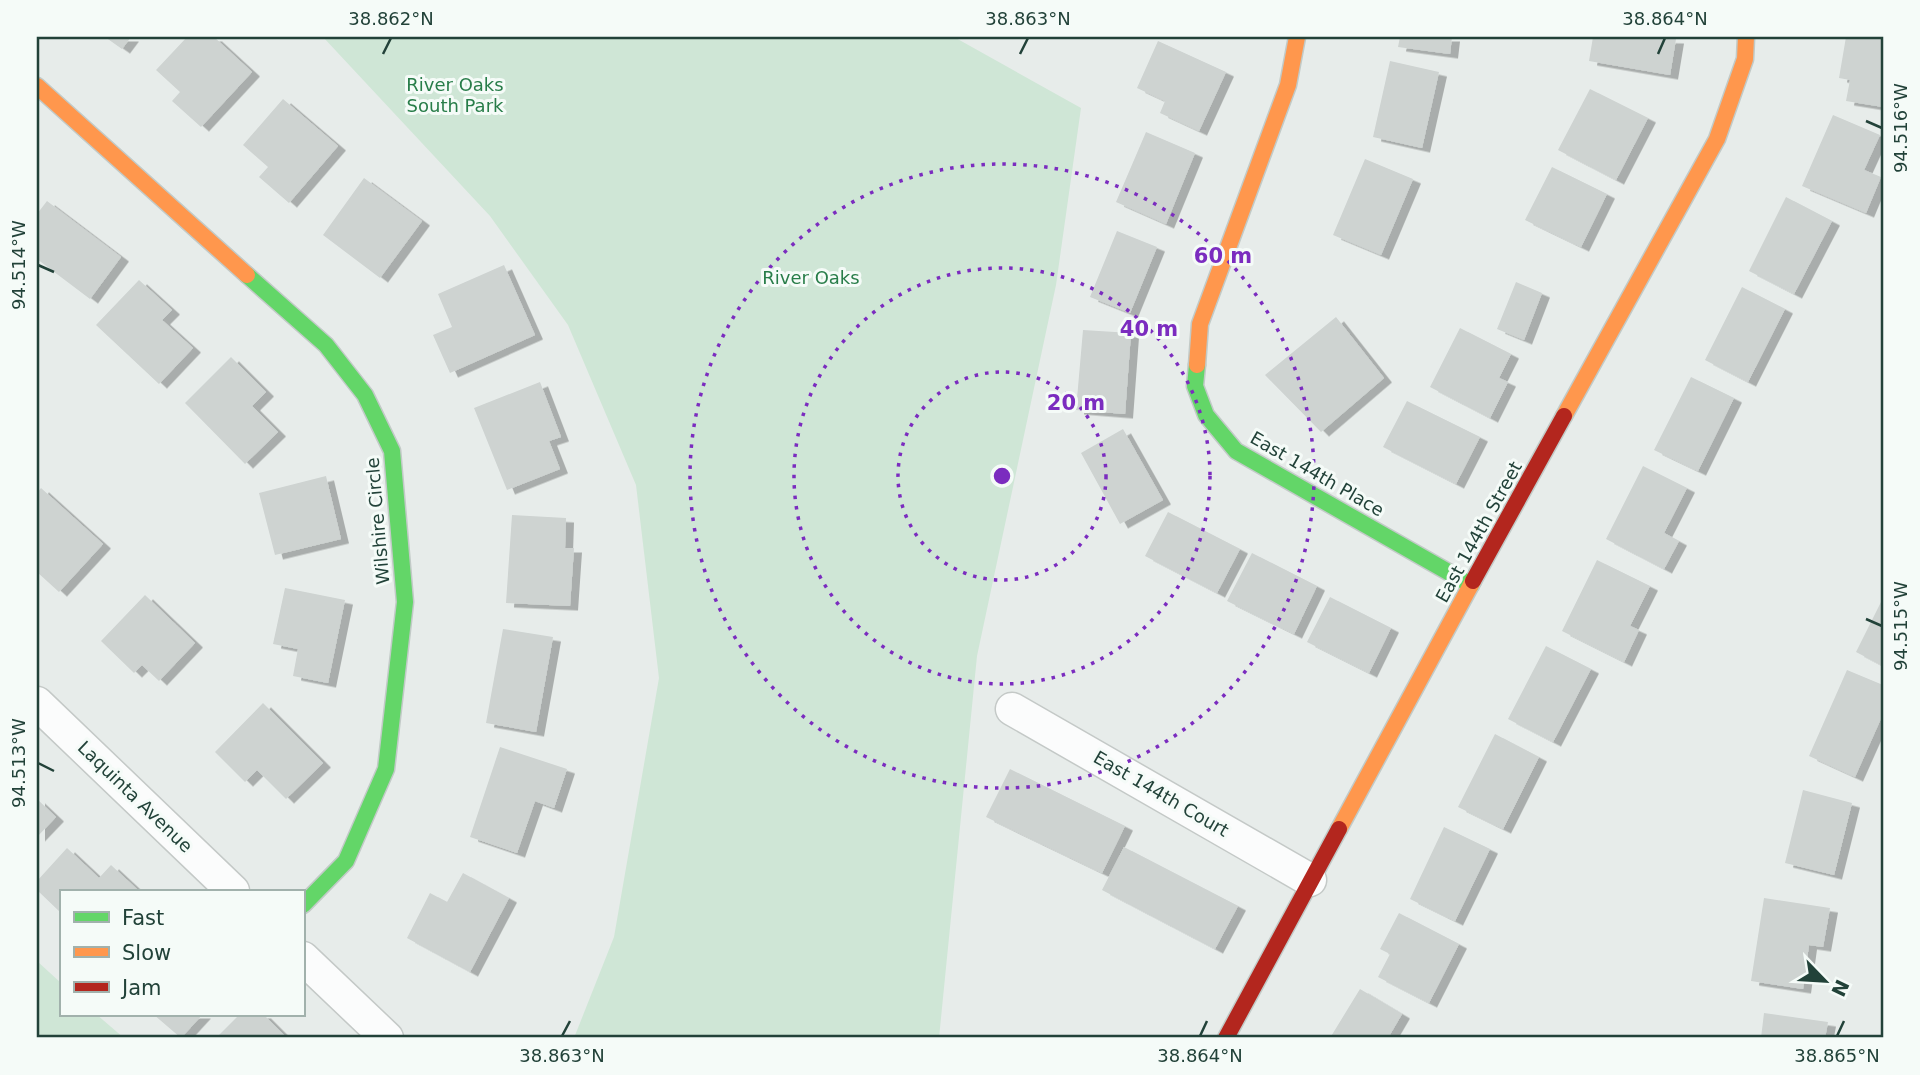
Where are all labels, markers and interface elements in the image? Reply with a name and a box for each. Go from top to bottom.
text: 38.862°N [348,8,434,29]
text: 38.863°N [985,8,1071,29]
text: 38.864°N [1622,8,1708,29]
park label: River Oaks South Park [406,74,504,116]
text: 94.516°W [1890,83,1911,173]
text: 94.514°W [8,220,29,310]
text: 60 m [1194,244,1252,268]
park label: River Oaks [762,267,860,288]
text: 40 m [1120,317,1178,341]
text: 20 m [1047,391,1105,415]
street label: East 144th Place [1247,427,1388,520]
street label: Wilshire Circle [361,457,394,585]
street label: East 144th Street [1431,458,1526,606]
centre of rings [990,464,1014,488]
text: 94.515°W [1890,581,1911,671]
text: 94.513°W [8,718,29,808]
street label: Laquinta Avenue [74,737,197,857]
street label: East 144th Court [1090,746,1233,841]
legend [60,890,304,1016]
text: Fast [122,906,164,930]
text: Slow [122,941,171,965]
north arrow [1790,946,1860,1016]
text: Jam [120,976,162,1000]
text: N [1827,976,1854,1000]
text: 38.863°N [519,1045,605,1066]
text: 38.864°N [1157,1045,1243,1066]
text: 38.865°N [1794,1045,1880,1066]

